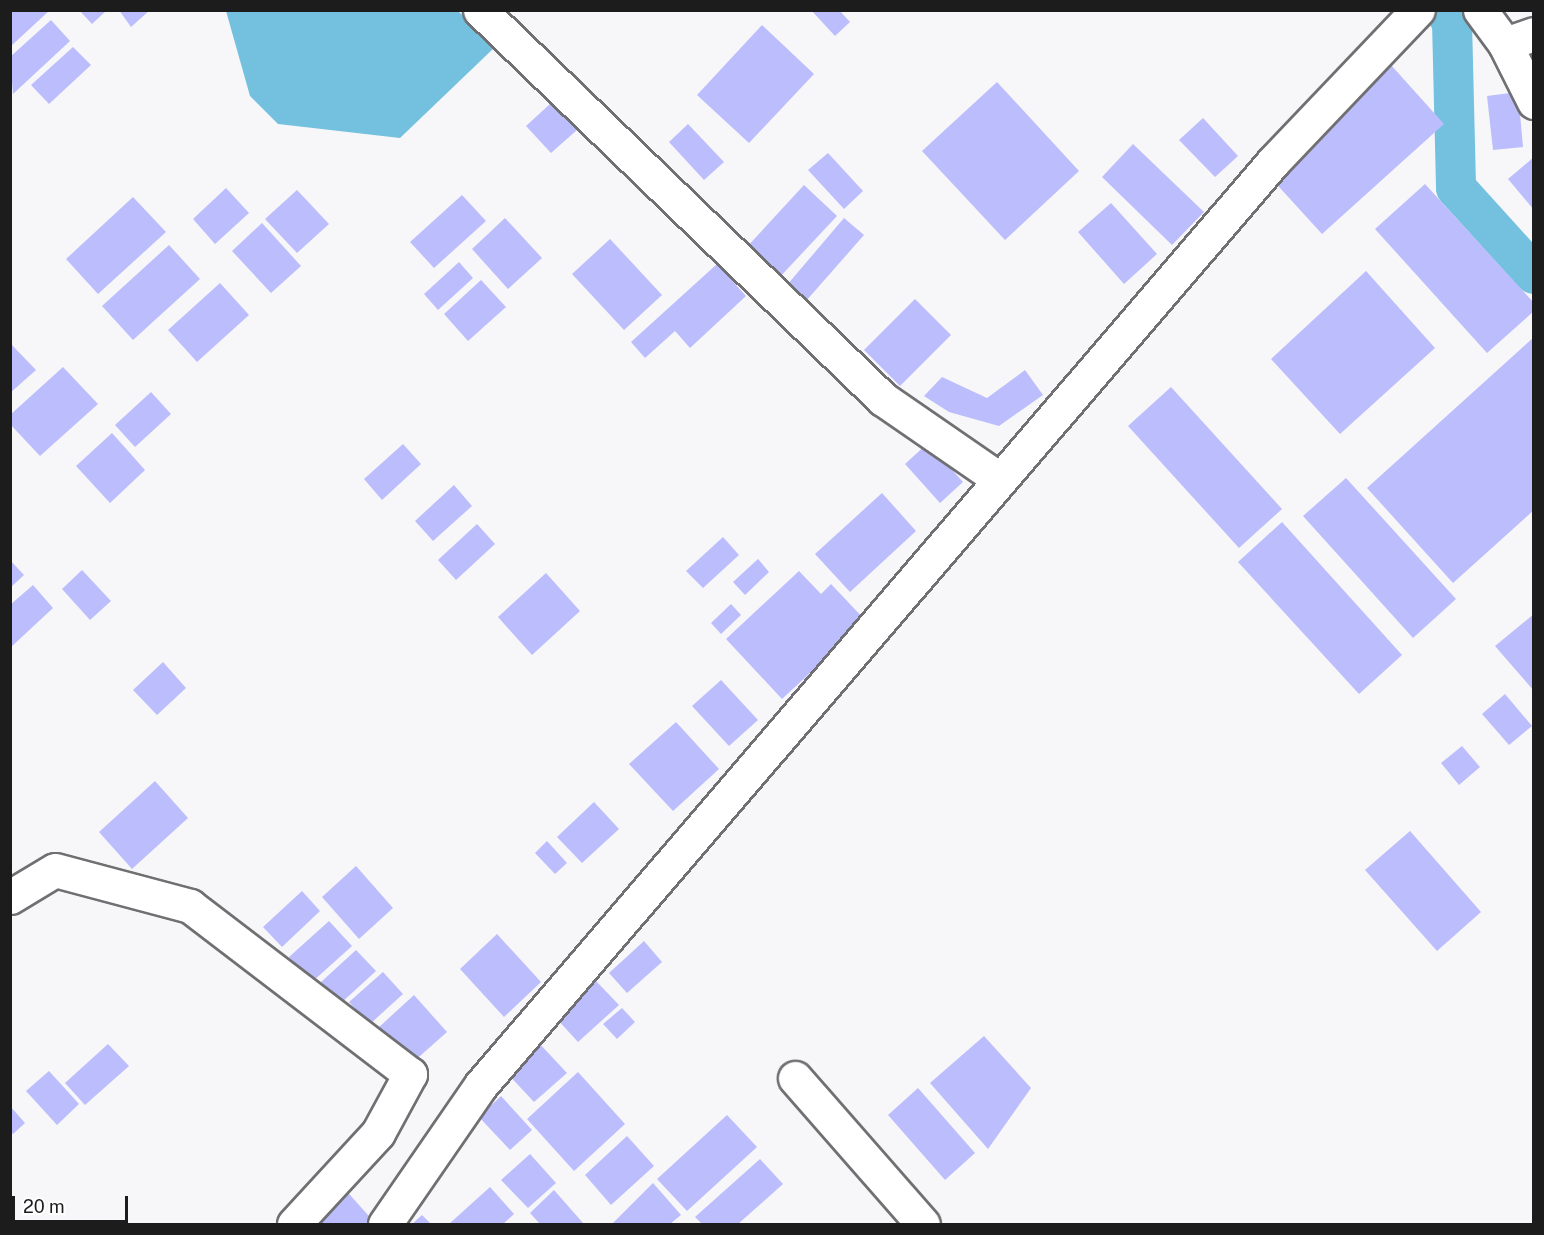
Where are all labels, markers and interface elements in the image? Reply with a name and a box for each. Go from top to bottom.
scale bar [15,1184,130,1222]
text: 20 m [23,1196,65,1217]

